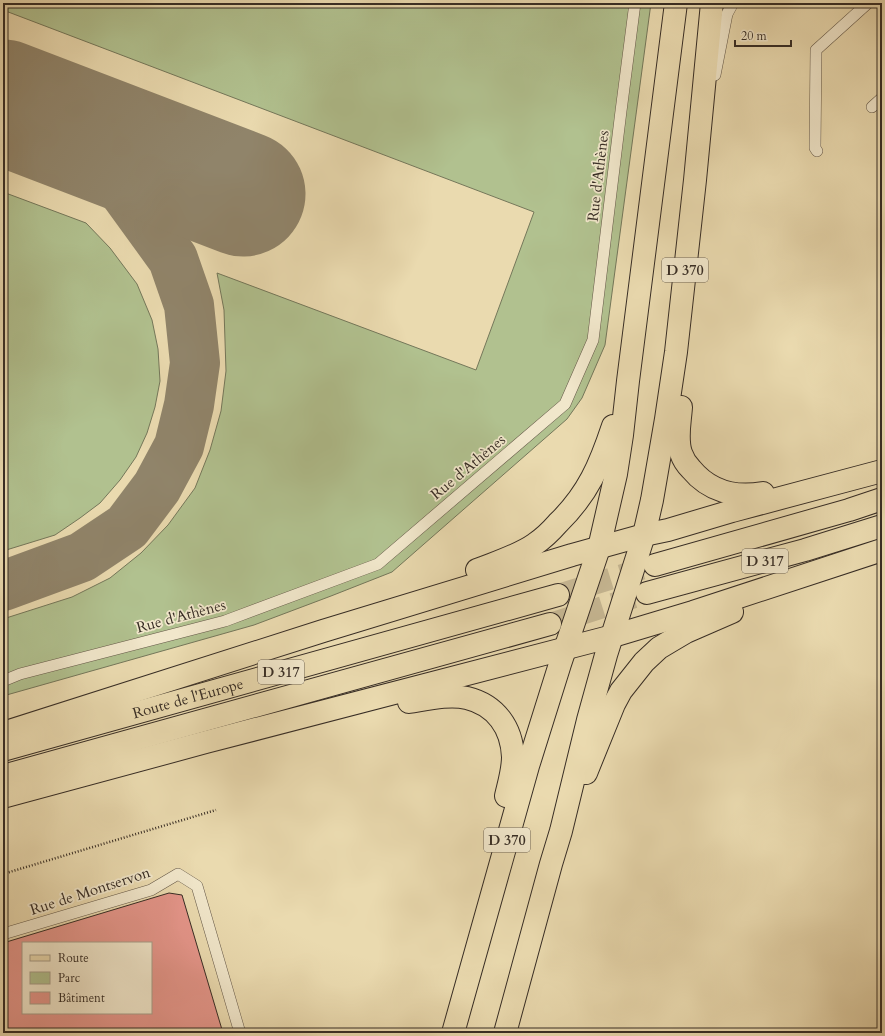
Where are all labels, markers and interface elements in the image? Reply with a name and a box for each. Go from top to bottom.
scale bar [735,22,791,48]
text: 20 m [741,28,768,44]
street label: Rue d'Athènes [582,129,614,223]
road number: D 370 [662,258,708,282]
street label: Rue d'Athènes [426,430,510,504]
road number: D 317 [742,549,788,573]
street label: Rue d'Athènes [134,594,228,638]
road number: D 317 [258,660,304,684]
street label: Route de l'Europe [130,673,246,723]
road number: D 370 [484,828,530,852]
street label: Rue de Montservon [27,862,153,920]
legend [22,942,152,1014]
text: Route [58,950,89,966]
text: Parc [58,970,81,986]
text: Bâtiment [58,990,105,1006]

